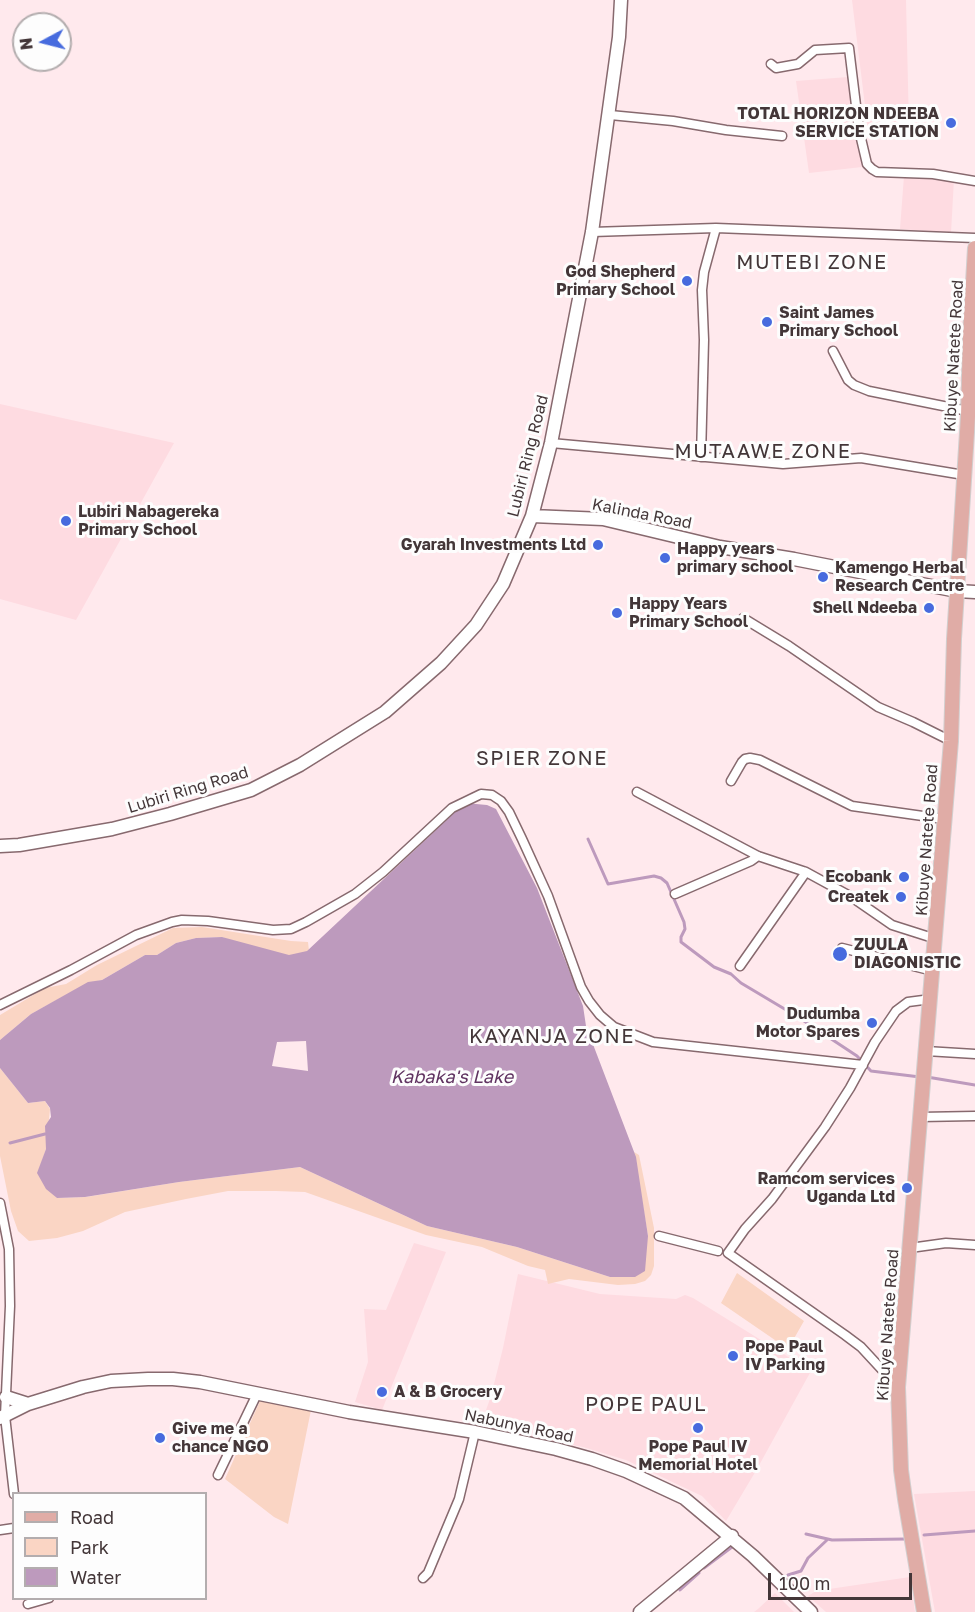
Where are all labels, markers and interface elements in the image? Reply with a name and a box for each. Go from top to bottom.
north arrow [12,12,72,72]
text: N [15,37,37,51]
place label: TOTAL HORIZON NDEEBA SERVICE STATION [737,104,939,142]
marker: TOTAL HORIZON NDEEBA SERVICE STATION [944,116,958,130]
district label: MUTEBI ZONE [736,251,888,275]
place label: God Shepherd Primary School [556,262,675,300]
marker: God Shepherd Primary School [680,274,694,288]
street label: Kibuye Natete Road [940,279,968,433]
place label: Saint James Primary School [779,303,898,341]
marker: Saint James Primary School [760,315,774,329]
street label: Lubiri Ring Road [504,393,552,519]
district label: MUTAAWE ZONE [675,440,851,464]
street label: Kalinda Road [590,495,694,533]
place label: Lubiri Nabagereka Primary School [78,502,219,540]
marker: Lubiri Nabagereka Primary School [59,514,73,528]
place label: Gyarah Investments Ltd [401,535,586,555]
marker: Gyarah Investments Ltd [591,538,605,552]
place label: Happy years primary school [677,539,793,577]
marker: Happy years primary school [658,551,672,565]
place label: Kamengo Herbal Research Centre [835,558,965,596]
marker: Kamengo Herbal Research Centre [816,570,830,584]
place label: Happy Years Primary School [629,594,748,632]
place label: Shell Ndeeba [812,598,917,618]
marker: Shell Ndeeba [922,601,936,615]
marker: Happy Years Primary School [610,606,624,620]
district label: SPIER ZONE [476,747,608,771]
street label: Lubiri Ring Road [125,763,251,817]
street label: Kibuye Natete Road [912,763,942,917]
place label: Ecobank [825,867,892,887]
marker: Ecobank [897,870,911,884]
place label: Createk [828,887,889,907]
marker: Createk [894,890,908,904]
place label: ZUULA DIAGONISTIC [854,935,961,973]
marker: ZUULA DIAGONISTIC [831,945,849,963]
place label: Dudumba Motor Spares [756,1004,860,1042]
marker: Dudumba Motor Spares [865,1016,879,1030]
district label: KAYANJA ZONE [469,1025,635,1049]
water label: Kabaka's Lake [391,1066,513,1088]
place label: Ramcom services Uganda Ltd [757,1169,895,1207]
marker: Ramcom services Uganda Ltd [900,1181,914,1195]
street label: Kibuye Natete Road [873,1248,903,1402]
place label: Pope Paul IV Parking [745,1337,825,1375]
marker: Pope Paul IV Parking [726,1349,740,1363]
place label: A & B Grocery [394,1382,502,1402]
marker: A & B Grocery [375,1385,389,1399]
district label: POPE PAUL [585,1393,707,1417]
street label: Nabunya Road [463,1405,575,1447]
place label: Give me a chance NGO [172,1419,269,1457]
marker: Pope Paul IV Memorial Hotel [691,1421,705,1435]
marker: Give me a chance NGO [153,1431,167,1445]
place label: Pope Paul IV Memorial Hotel [638,1437,758,1475]
legend [12,1492,207,1600]
text: Road [70,1506,114,1528]
text: Park [70,1536,109,1558]
scale bar [771,1561,915,1599]
text: Water [70,1566,121,1588]
text: 100 m [779,1572,830,1594]

